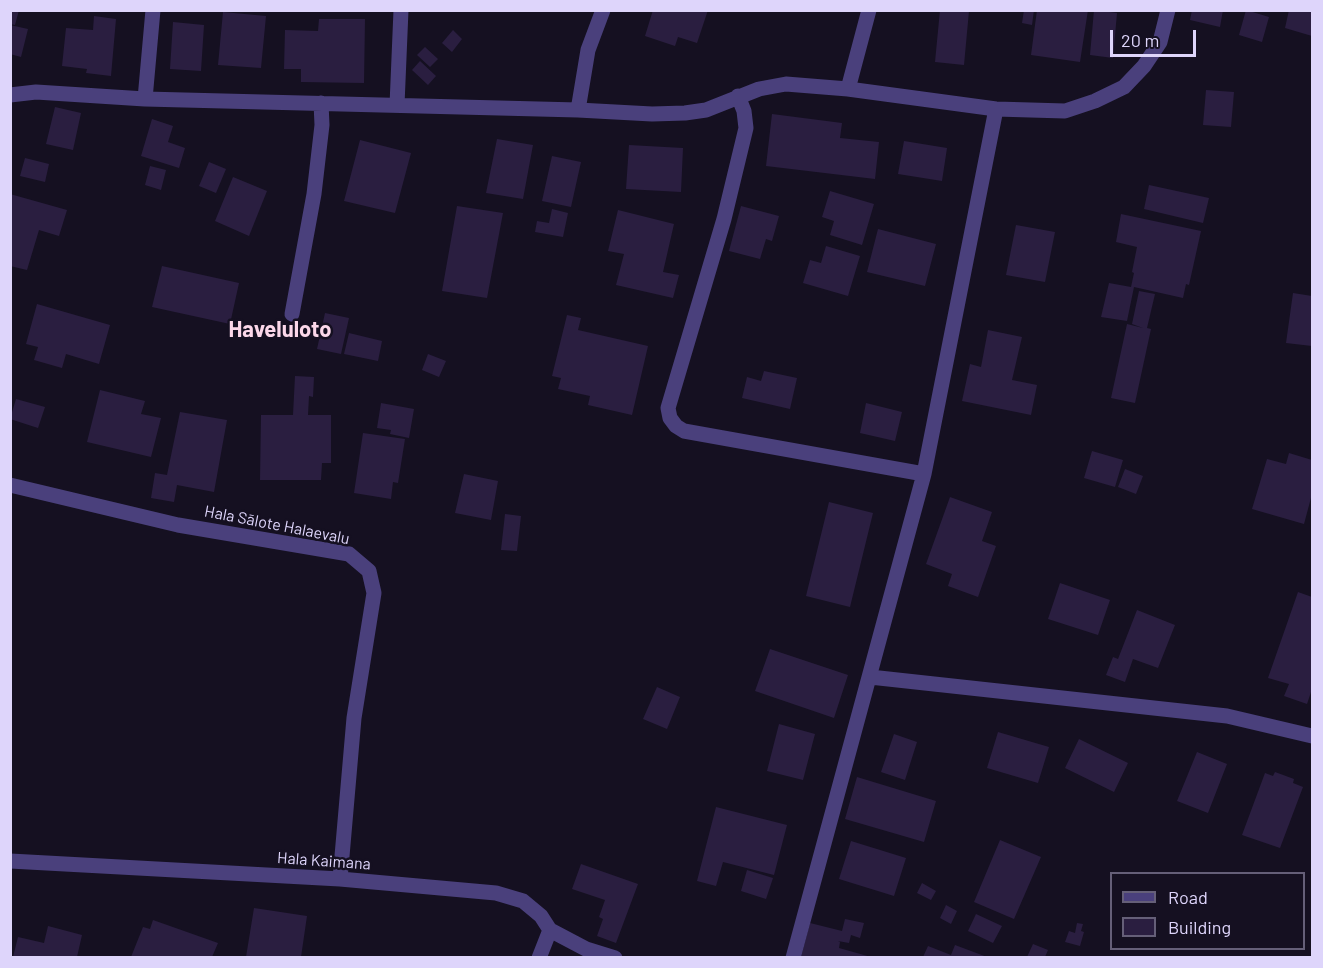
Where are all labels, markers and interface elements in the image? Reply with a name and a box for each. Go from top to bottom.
scale bar [1113,18,1198,56]
text: 20 m [1121,29,1159,51]
district label: Haveluloto [229,317,331,343]
street label: Hala Sālote Halaevalu [203,502,351,548]
street label: Hala Kaimana [276,848,372,874]
legend [1110,872,1305,950]
text: Road [1168,886,1208,908]
text: Building [1168,916,1231,938]

